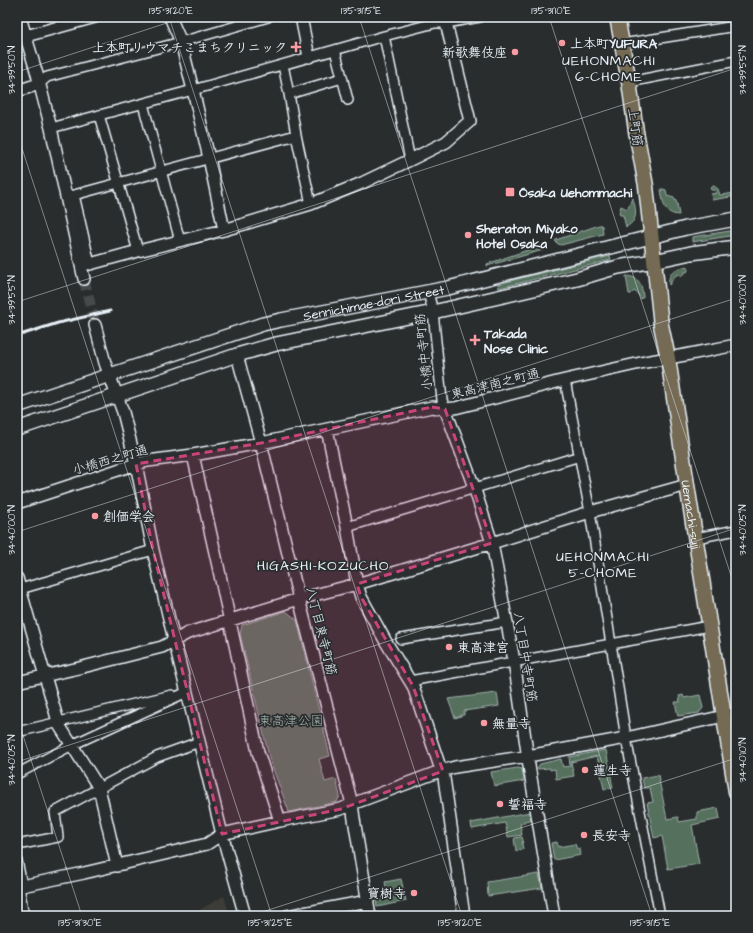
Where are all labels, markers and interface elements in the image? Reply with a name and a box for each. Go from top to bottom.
text: 135°31'20"E [149,4,193,18]
text: 135°31'15"E [341,4,381,18]
text: 135°31'10"E [531,4,571,18]
place label: 上本町YUFURA [570,35,658,53]
marker: 上本町YUFURA [557,38,567,48]
place label: 上本町リウマチこまちクリニック [92,39,287,57]
marker: 上本町リウマチこまちクリニック [290,41,302,53]
place label: 新歌舞伎座 [442,44,507,62]
text: 34°39'55"N [736,45,750,95]
text: 34°39'50"N [5,46,19,94]
marker: 新歌舞伎座 [510,47,520,57]
district label: UEHONMACHI 6-CHOME [562,51,656,87]
street label: 上町筋 [623,107,647,148]
place label: Ōsaka Uehommachi [519,184,633,202]
marker: Ōsaka Uehommachi [504,186,516,198]
place label: Sheraton Miyako Hotel Osaka [475,220,578,253]
marker: Sheraton Miyako Hotel Osaka [463,230,473,240]
text: 34°39'55"N [5,275,19,325]
text: 34°40'00"N [736,275,750,325]
street label: Sennichimae-dori Street [302,281,447,326]
street label: 小橋中寺町筋 [411,312,437,392]
place label: Takada Nose Clinic [483,325,549,358]
marker: Takada Nose Clinic [469,334,481,346]
street label: 東高津南之町通 [449,364,542,404]
street label: 小橋西之町通 [70,441,150,479]
street label: Uemachi-suji [676,479,705,550]
text: 34°40'00"N [5,505,19,555]
text: 34°40'05"N [736,505,750,555]
place label: 創価学会 [103,508,155,526]
marker: 創価学会 [90,511,100,521]
district label: UEHONMACHI 5-CHOME [556,547,650,583]
district label: HIGASHI-KOZUCHO [257,556,389,576]
street label: 八丁目東寺町筋 [301,585,341,678]
street label: 八丁目中寺町筋 [509,611,541,704]
place label: 東高津宮 [457,639,509,657]
marker: 東高津宮 [444,642,454,652]
park label: 東高津公園 [258,712,324,730]
place label: 無量寺 [492,715,531,733]
marker: 無量寺 [479,718,489,728]
text: 34°40'05"N [5,735,19,785]
text: 34°40'10"N [736,737,750,783]
place label: 蓮生寺 [593,762,632,780]
marker: 蓮生寺 [580,765,590,775]
place label: 誓福寺 [508,796,547,814]
marker: 誓福寺 [495,799,505,809]
place label: 長安寺 [592,827,631,845]
marker: 長安寺 [579,830,589,840]
place label: 寶樹寺 [367,885,406,903]
marker: 寶樹寺 [409,888,419,898]
text: 135°31'30"E [58,916,102,930]
text: 135°31'25"E [248,916,292,930]
text: 135°31'20"E [438,916,482,930]
text: 135°31'15"E [630,916,670,930]

